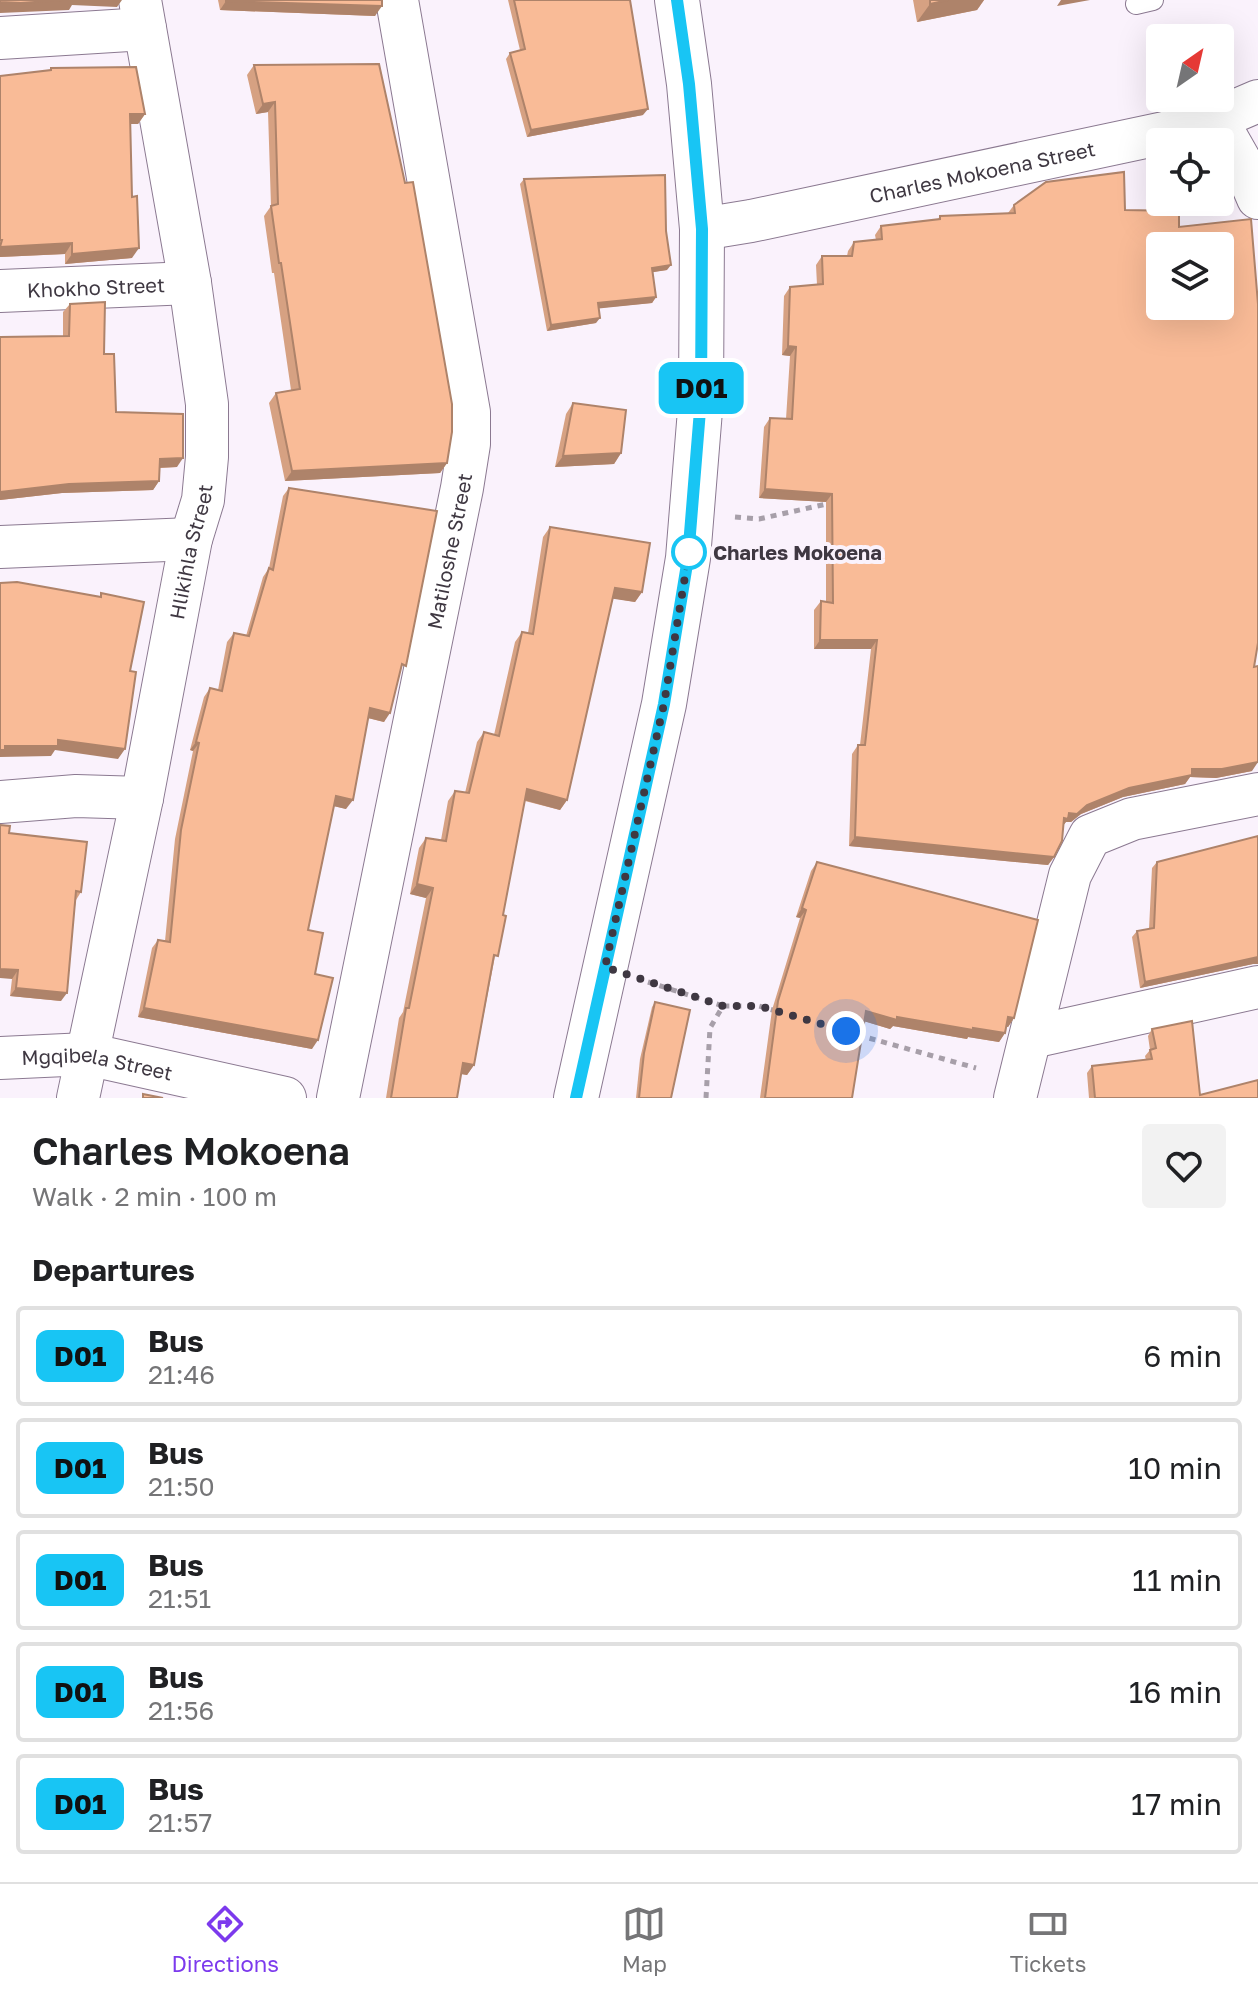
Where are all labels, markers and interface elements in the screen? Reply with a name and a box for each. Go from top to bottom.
north arrow [1146,24,1234,112]
map controls [1146,24,1234,320]
button: locate [1146,128,1234,216]
street label: Charles Mokoena Street [867,136,1097,207]
button: layers [1146,232,1234,320]
street label: Khokho Street [26,272,165,302]
line badge: D01 [655,362,747,414]
text: D01 [675,371,727,404]
street label: Matiloshe Street [422,471,476,631]
street label: Hlikihla Street [164,483,216,621]
marker: Charles Mokoena [672,535,706,569]
place label: Charles Mokoena [713,540,882,564]
your location [826,1011,866,1051]
street label: Mgqibela Street [21,1042,175,1085]
button: heart [1142,1124,1226,1208]
text: Charles Mokoena [32,1128,350,1173]
text: Walk · 2 min · 100 m [32,1181,277,1212]
text: Departures [32,1252,195,1288]
text: Bus [148,1323,204,1359]
text: 6 min [1143,1338,1222,1374]
text: D01 [54,1339,106,1372]
text: 21:46 [148,1359,215,1390]
text: Bus [148,1435,204,1471]
text: 10 min [1128,1450,1222,1486]
text: D01 [54,1451,106,1484]
text: 21:50 [148,1471,215,1502]
text: Bus [148,1547,204,1583]
text: 11 min [1132,1562,1222,1598]
text: D01 [54,1563,106,1596]
text: 21:51 [148,1583,211,1614]
text: Bus [148,1659,204,1695]
text: 16 min [1129,1674,1222,1710]
text: D01 [54,1675,106,1708]
text: 21:56 [148,1695,214,1726]
text: Bus [148,1771,204,1807]
text: 17 min [1131,1786,1222,1822]
text: D01 [54,1787,106,1820]
text: 21:57 [148,1807,212,1838]
tab: Directions [171,1902,279,1977]
tab: Map [622,1902,667,1977]
tab: Tickets [1010,1902,1087,1977]

